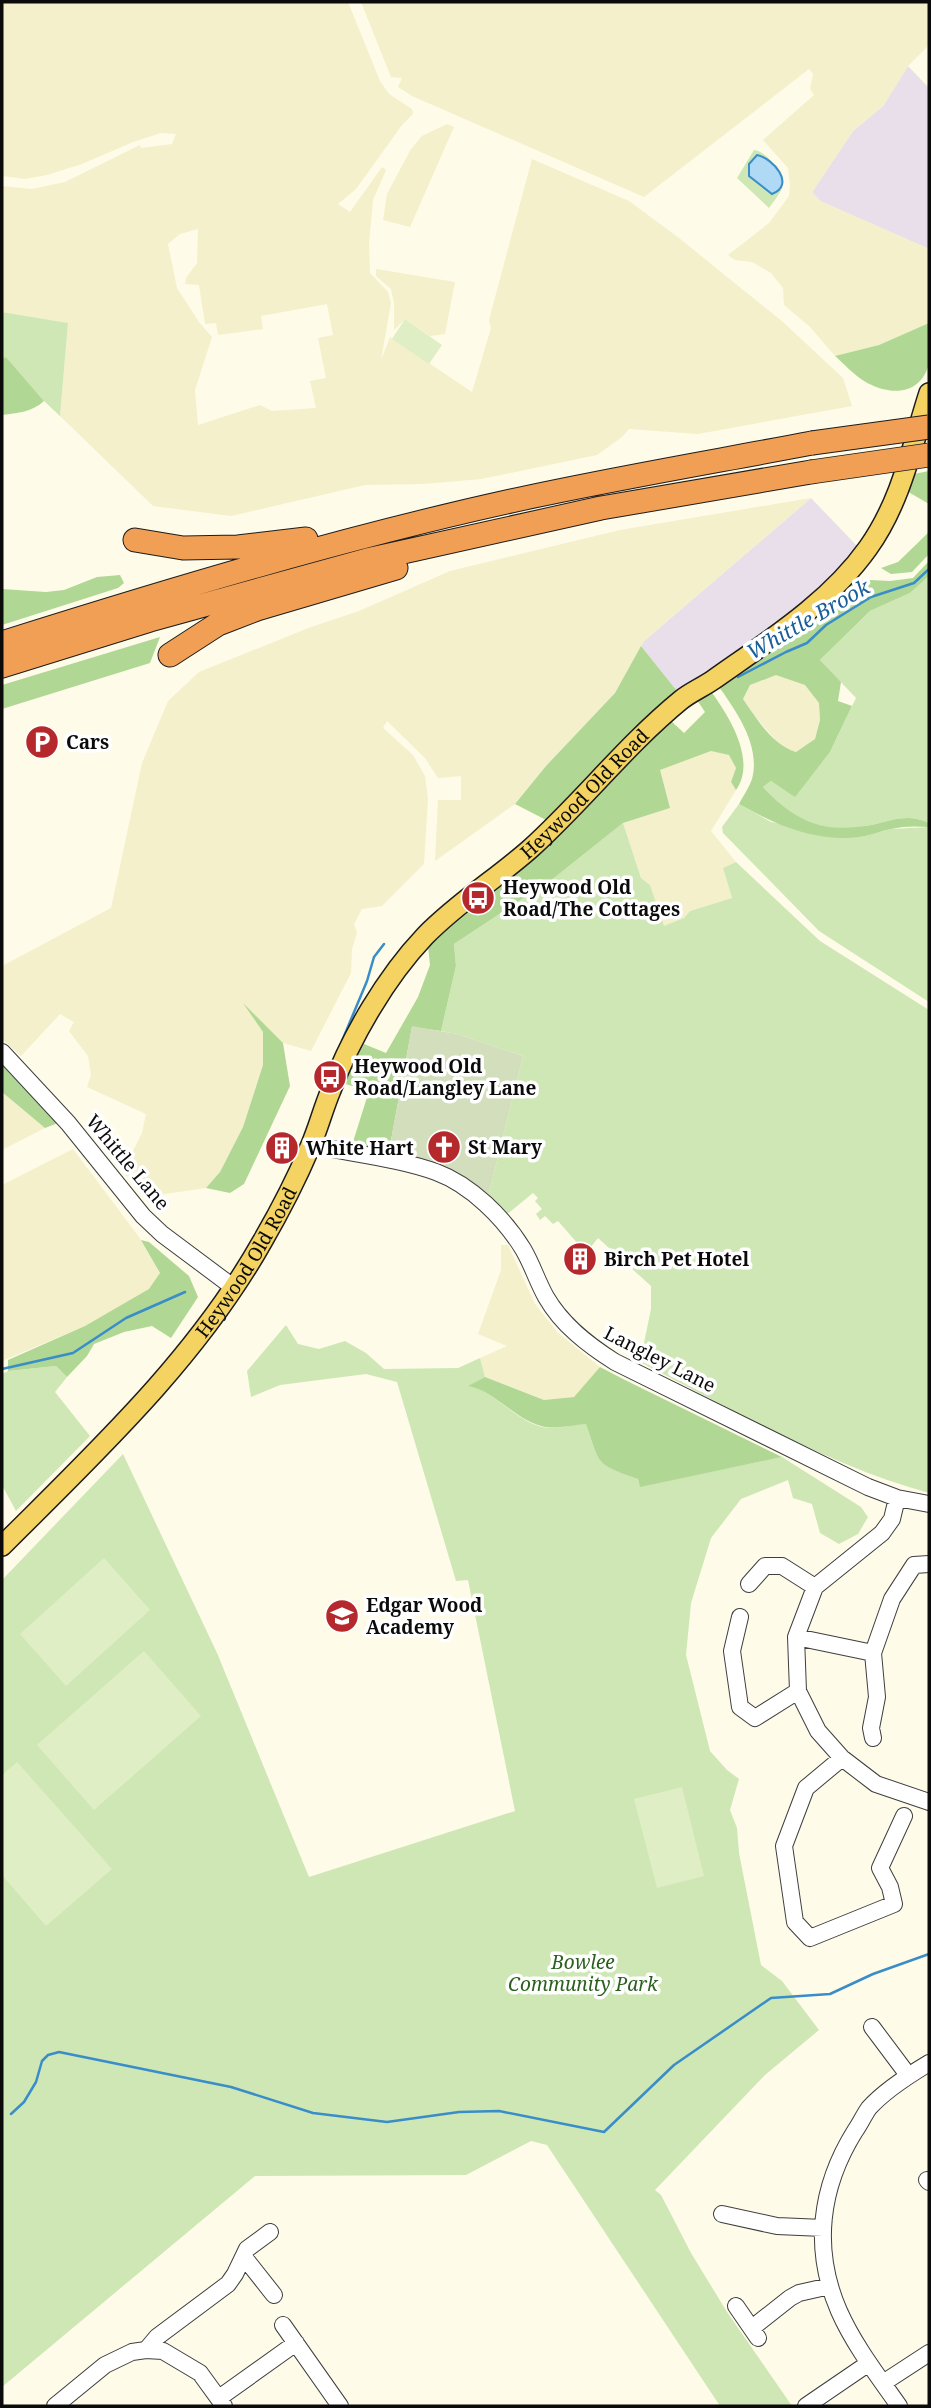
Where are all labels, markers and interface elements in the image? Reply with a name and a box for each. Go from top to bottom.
water label: Whittle Brook [741,572,876,666]
parking icon: Cars [23,723,61,761]
street label: Heywood Old Road [515,723,655,865]
place label: Cars [66,729,109,755]
place label: Heywood Old Road/The Cottages [503,874,680,922]
bus stop icon: Heywood Old Road/The Cottages [459,879,497,917]
place label: Heywood Old Road/Langley Lane [354,1053,537,1101]
bus stop icon: Heywood Old Road/Langley Lane [311,1058,349,1096]
street label: Whittle Lane [80,1109,176,1215]
church icon: St Mary [425,1128,463,1166]
building icon: White Hart [263,1129,301,1167]
place label: St Mary [468,1134,542,1160]
place label: White Hart [306,1135,414,1161]
street label: Heywood Old Road [189,1182,303,1343]
building icon: Birch Pet Hotel [561,1240,599,1278]
place label: Birch Pet Hotel [604,1246,749,1272]
street label: Langley Lane [600,1320,720,1398]
place label: Edgar Wood Academy [366,1592,483,1640]
school or university icon: Edgar Wood Academy [323,1597,361,1635]
park label: Bowlee Community Park [508,1949,659,1997]

